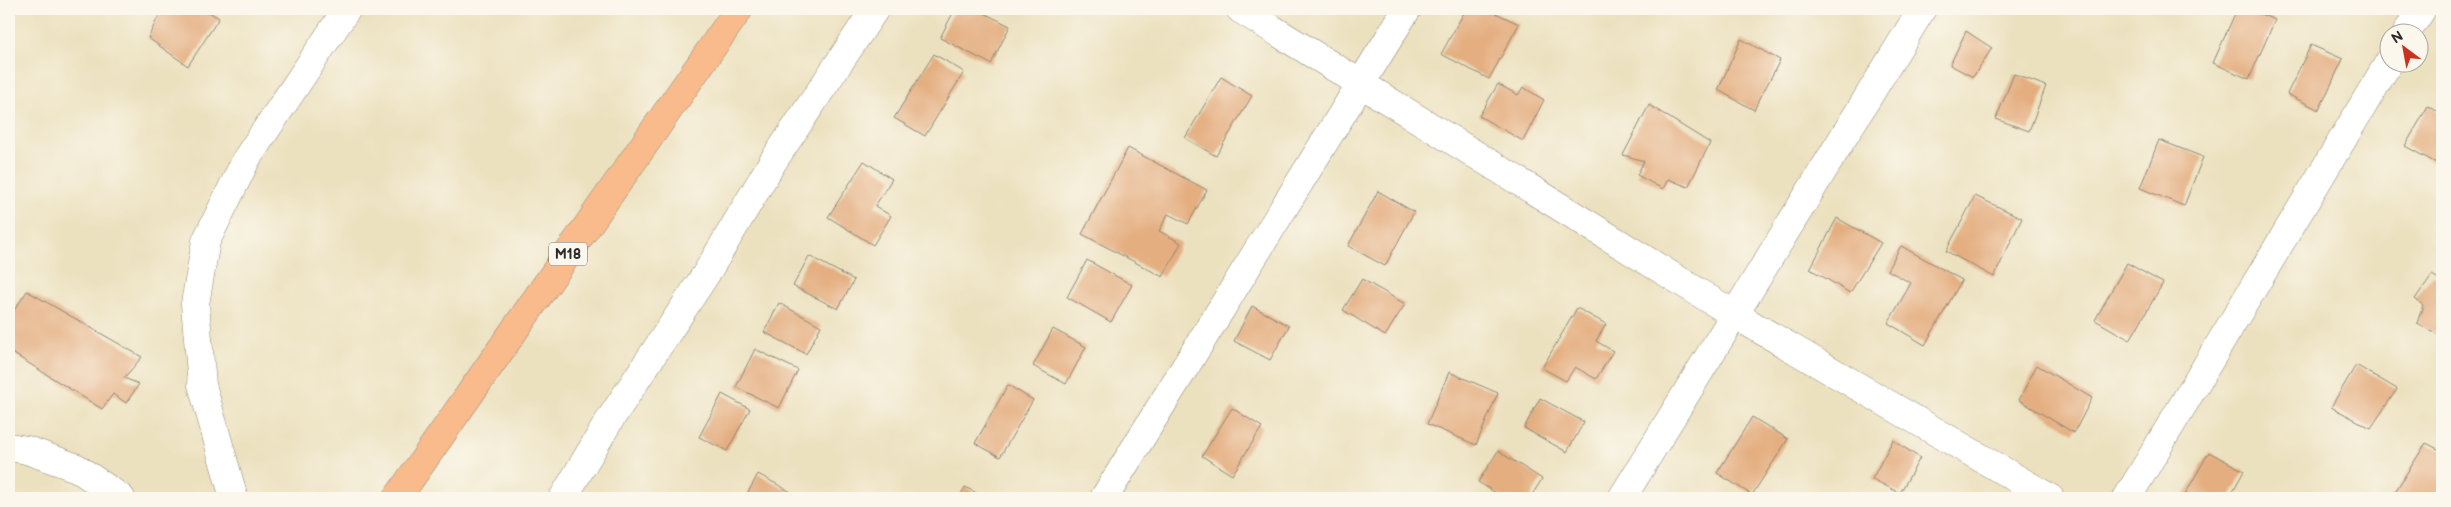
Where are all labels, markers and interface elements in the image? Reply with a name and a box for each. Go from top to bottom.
north arrow [2378,22,2428,72]
text: N [2388,27,2406,47]
road number: M18 [549,242,587,266]

